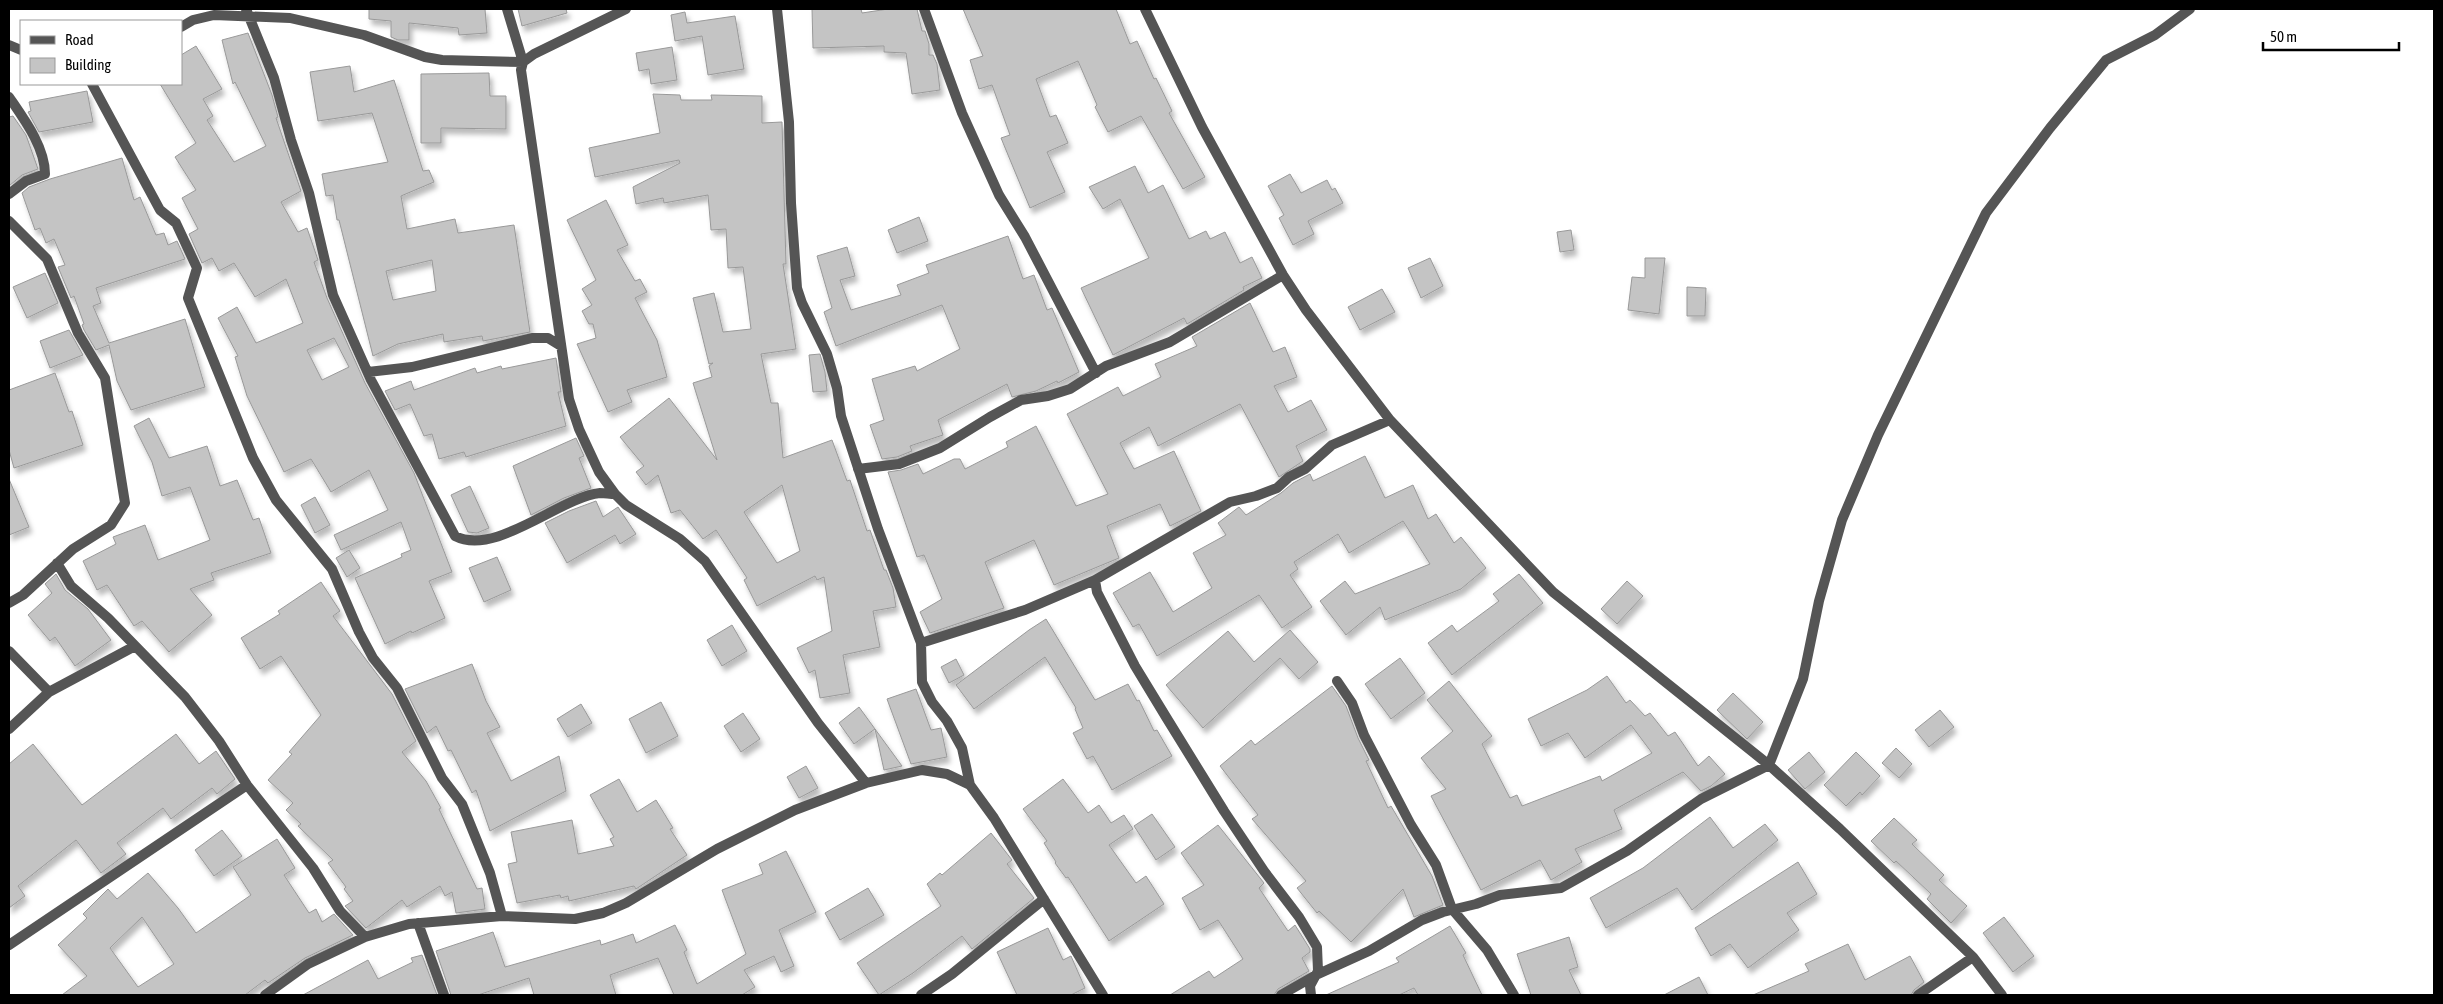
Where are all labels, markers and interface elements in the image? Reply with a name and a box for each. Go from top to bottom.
legend [20,20,182,85]
scale bar [2263,20,2399,52]
text: 50 m [2270,28,2297,45]
text: Road [65,31,94,48]
text: Building [65,56,111,73]

